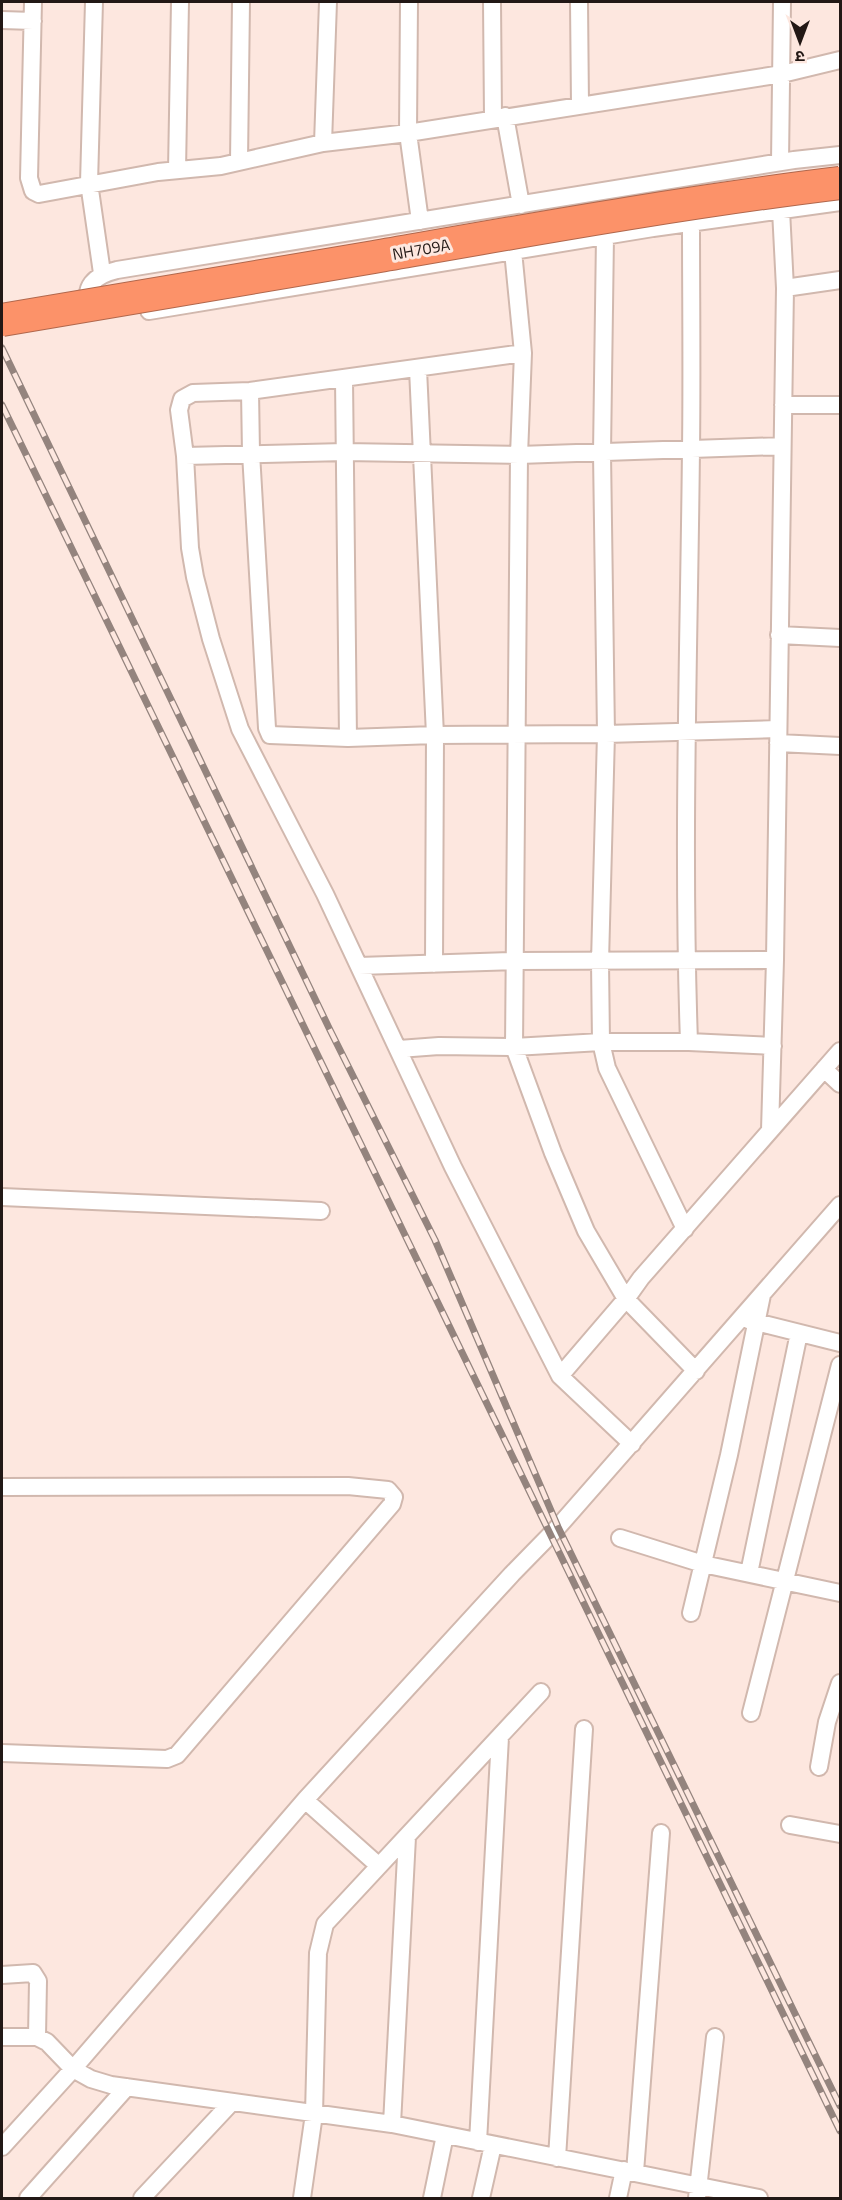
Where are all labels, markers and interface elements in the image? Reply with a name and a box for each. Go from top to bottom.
north arrow [770,12,830,72]
text: उ [795,45,805,69]
street label: NH709A [390,232,452,266]

